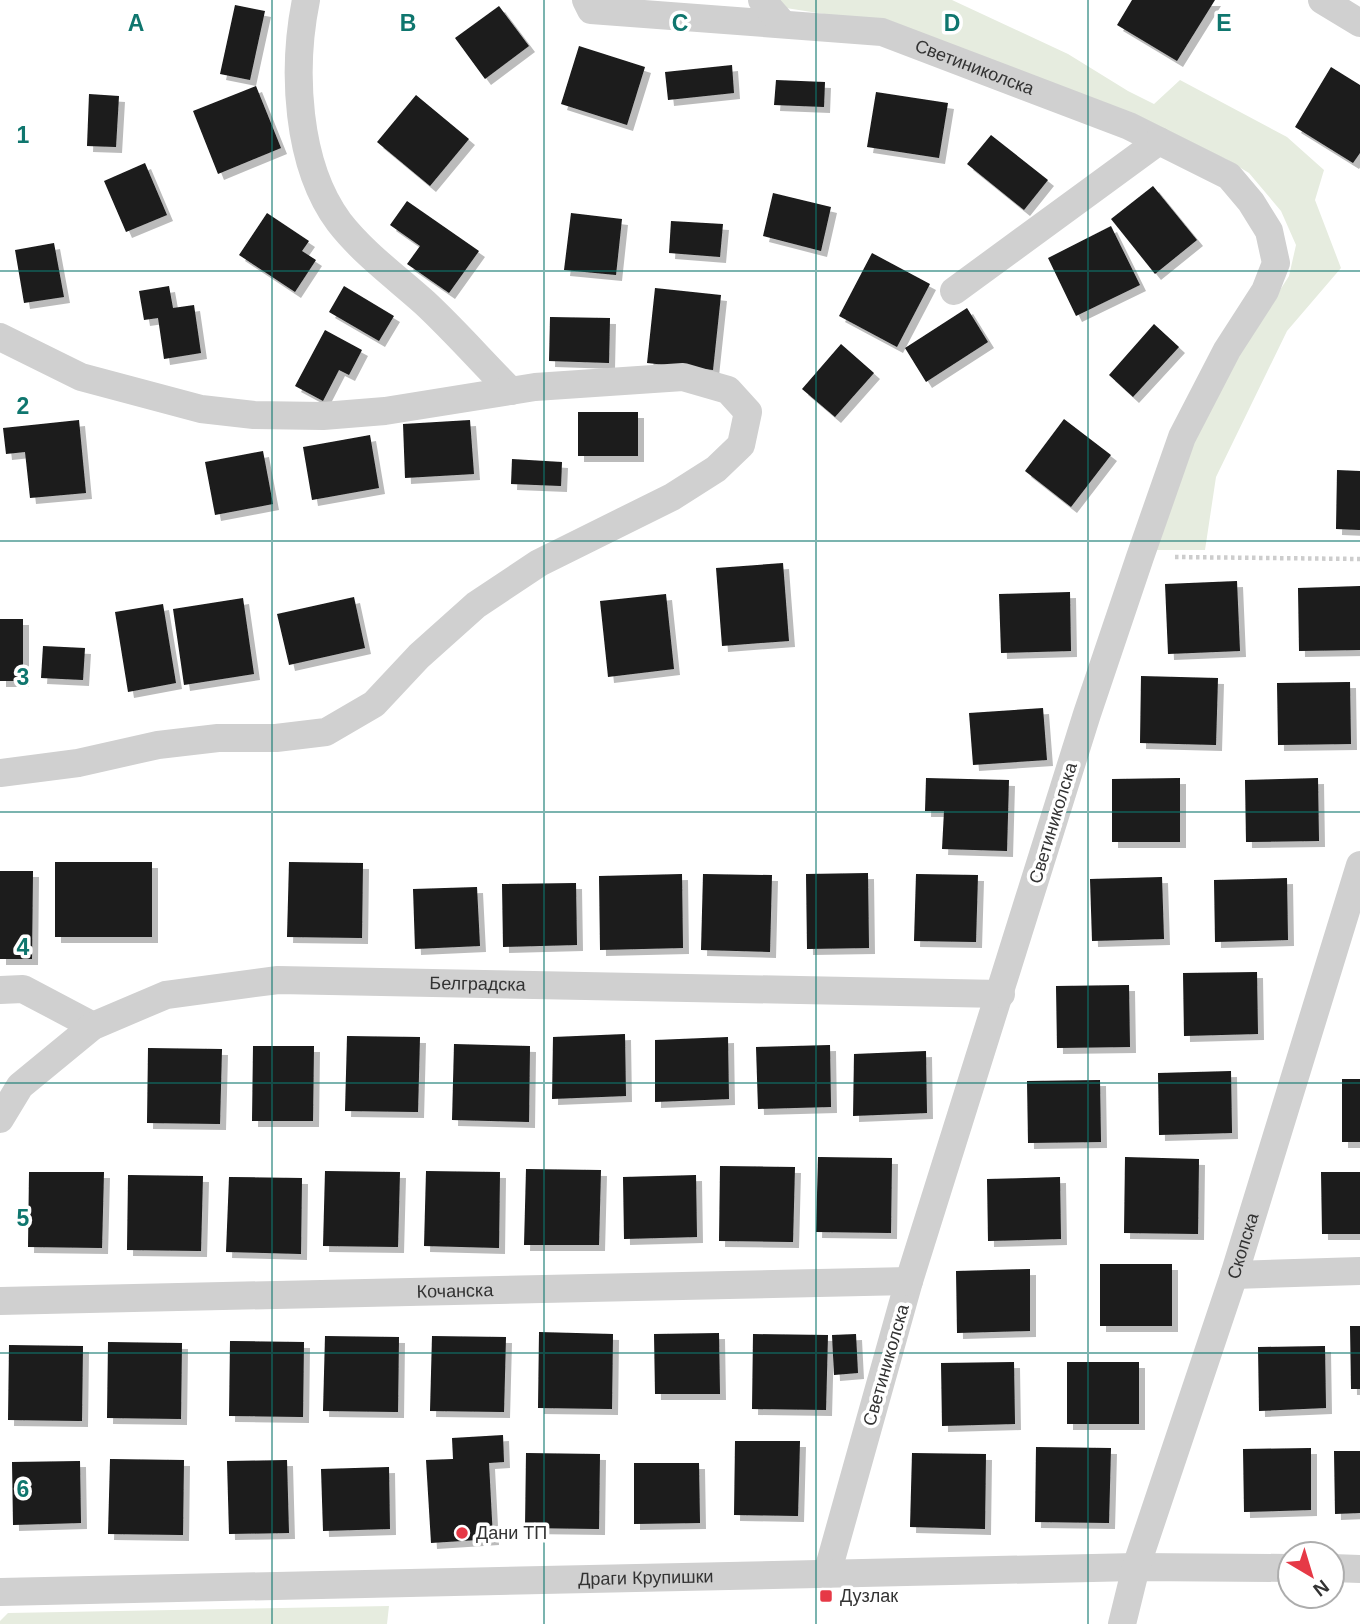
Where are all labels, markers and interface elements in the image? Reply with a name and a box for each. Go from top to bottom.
text: A [128,10,144,36]
text: B [400,10,416,36]
text: C [672,10,688,36]
text: D [944,10,960,36]
text: E [1216,10,1232,36]
street label: Светиниколска [912,36,1038,99]
text: 1 [17,122,30,148]
text: 2 [17,393,29,419]
text: 3 [17,664,29,690]
street label: Светиниколска [1025,759,1081,886]
text: 4 [17,934,30,960]
street label: Белградска [429,973,527,995]
text: 5 [17,1205,30,1231]
street label: Скопска [1223,1210,1263,1282]
street label: Кочанска [416,1280,494,1302]
street label: Светиниколска [859,1301,913,1428]
text: 6 [17,1476,29,1502]
place label: Дани ТП [476,1523,547,1543]
marker: Дани ТП [454,1525,470,1541]
north arrow [1276,1540,1346,1610]
street label: Драги Крупишки [578,1566,714,1589]
text: N [1309,1576,1333,1601]
place label: Дузлак [840,1586,898,1606]
marker: Дузлак [818,1588,834,1604]

